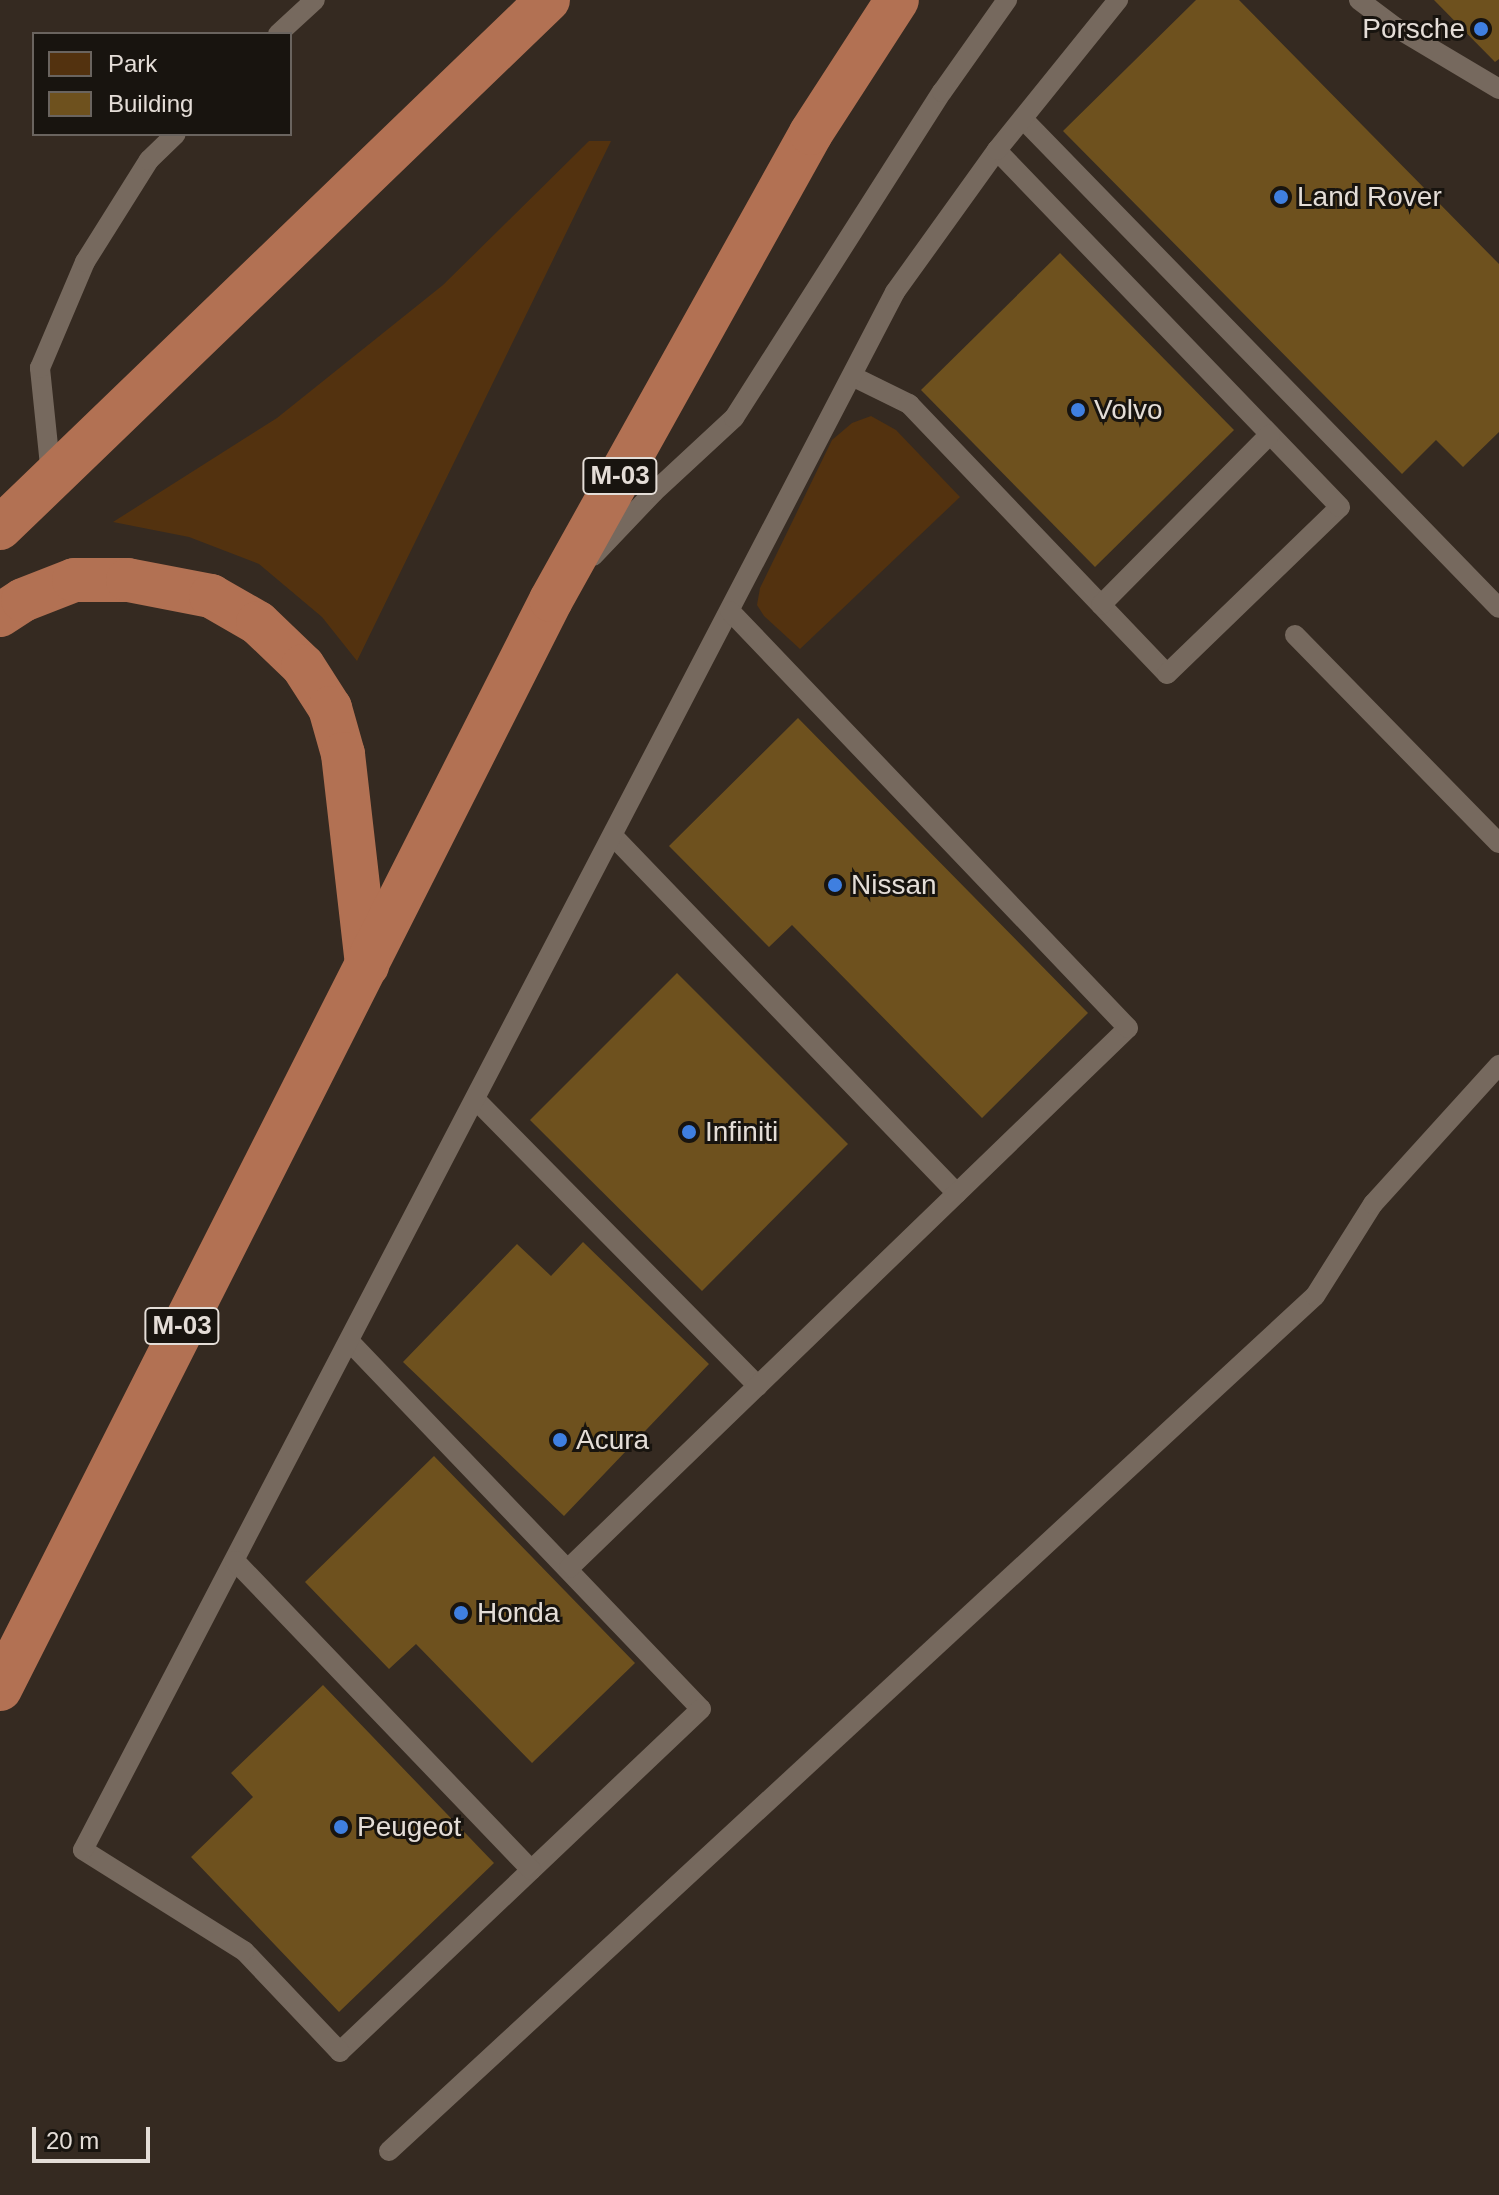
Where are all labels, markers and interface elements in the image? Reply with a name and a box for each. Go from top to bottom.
place label: Porsche [1362,12,1465,46]
marker: Porsche [1472,20,1490,38]
legend [32,32,292,136]
text: Park [108,50,157,77]
text: Building [108,90,193,117]
place label: Land Rover [1297,180,1442,214]
marker: Land Rover [1272,188,1290,206]
place label: Volvo [1094,393,1162,427]
marker: Volvo [1069,401,1087,419]
road number: М-03 [582,454,658,498]
place label: Nissan [851,868,937,902]
marker: Nissan [826,876,844,894]
place label: Infiniti [705,1115,778,1149]
marker: Infiniti [680,1123,698,1141]
road number: М-03 [144,1304,220,1348]
place label: Acura [576,1423,649,1457]
marker: Acura [551,1431,569,1449]
place label: Honda [477,1596,560,1630]
marker: Honda [452,1604,470,1622]
place label: Peugeot [357,1810,461,1844]
marker: Peugeot [332,1818,350,1836]
scale bar [36,2111,154,2161]
text: 20 m [46,2127,99,2154]

